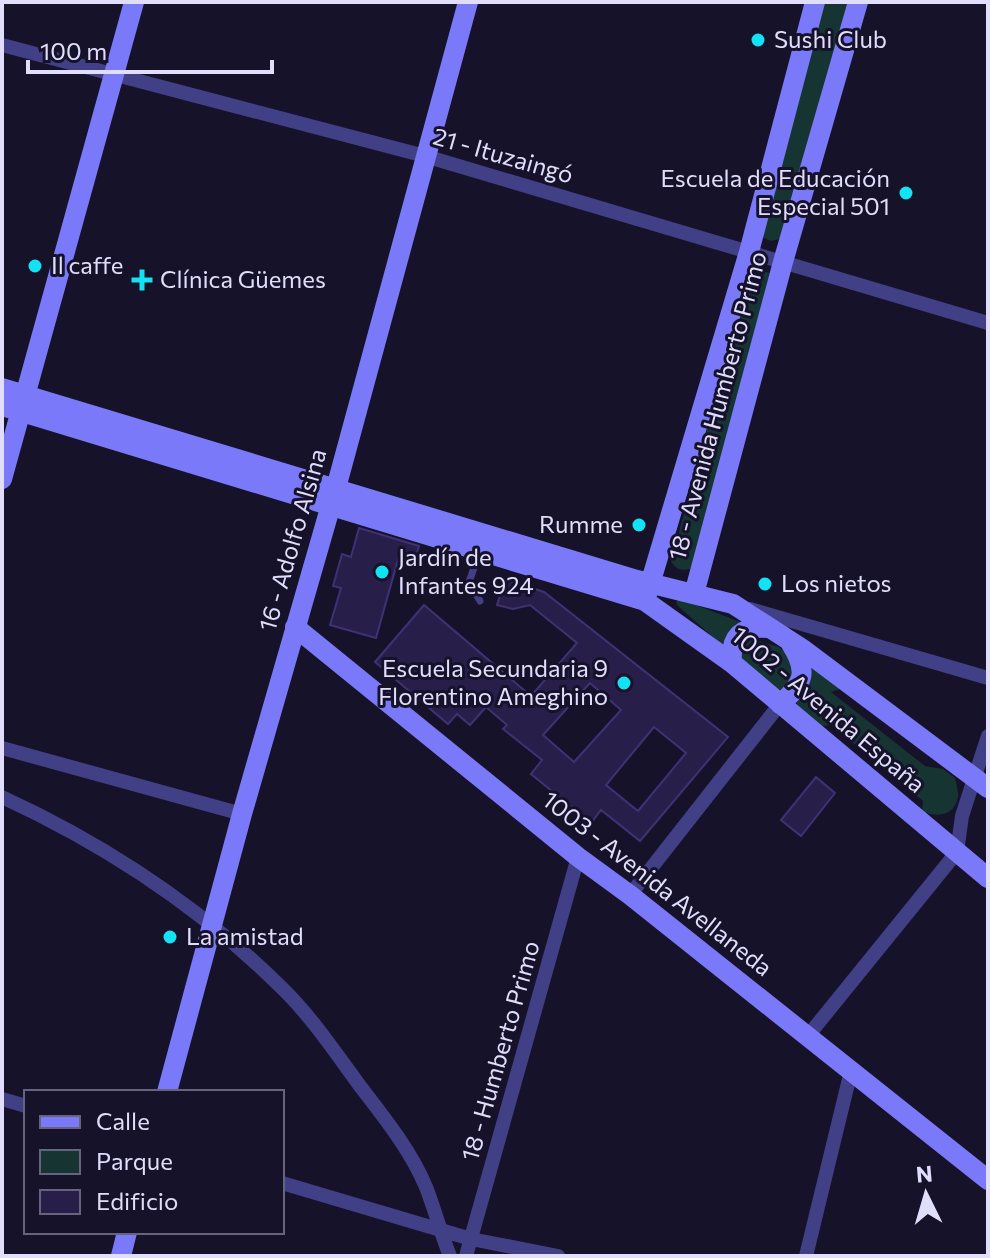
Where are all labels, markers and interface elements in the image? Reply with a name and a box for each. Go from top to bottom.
scale bar [28,24,272,74]
place label: Sushi Club [774,24,887,53]
marker: Sushi Club [749,31,767,49]
text: 100 m [40,36,107,65]
street label: 21 - Ituzaingó [430,121,577,188]
place label: Escuela de Educación Especial 501 [661,163,890,220]
marker: Escuela de Educación Especial 501 [897,184,915,202]
street label: 18 - Avenida Humberto Primo [661,248,772,563]
place label: Il caffe [51,250,123,279]
marker: Il caffe [26,257,44,275]
place label: Clínica Güemes [160,264,326,293]
marker: Clínica Güemes [131,269,153,291]
street label: 16 - Adolfo Alsina [252,445,331,634]
place label: Rumme [539,509,623,538]
marker: Rumme [630,516,648,534]
place label: Jardín de Infantes 924 [398,542,534,599]
marker: Jardín de Infantes 924 [373,563,391,581]
place label: Los nietos [781,568,891,597]
marker: Los nietos [756,575,774,593]
street label: 1002 - Avenida España [726,620,932,798]
place label: Escuela Secundaria 9 Florentino Ameghino [378,653,608,710]
marker: Escuela Secundaria 9 Florentino Ameghino [615,674,633,692]
street label: 1003 - Avenida Avellaneda [537,784,779,981]
place label: La amistad [186,921,304,950]
marker: La amistad [161,928,179,946]
street label: 18 - Humberto Primo [454,937,545,1164]
legend [24,1090,284,1234]
text: Calle [96,1106,150,1135]
text: Parque [96,1146,173,1175]
north arrow [886,1154,966,1234]
text: N [915,1159,934,1188]
text: Edificio [96,1186,178,1215]

